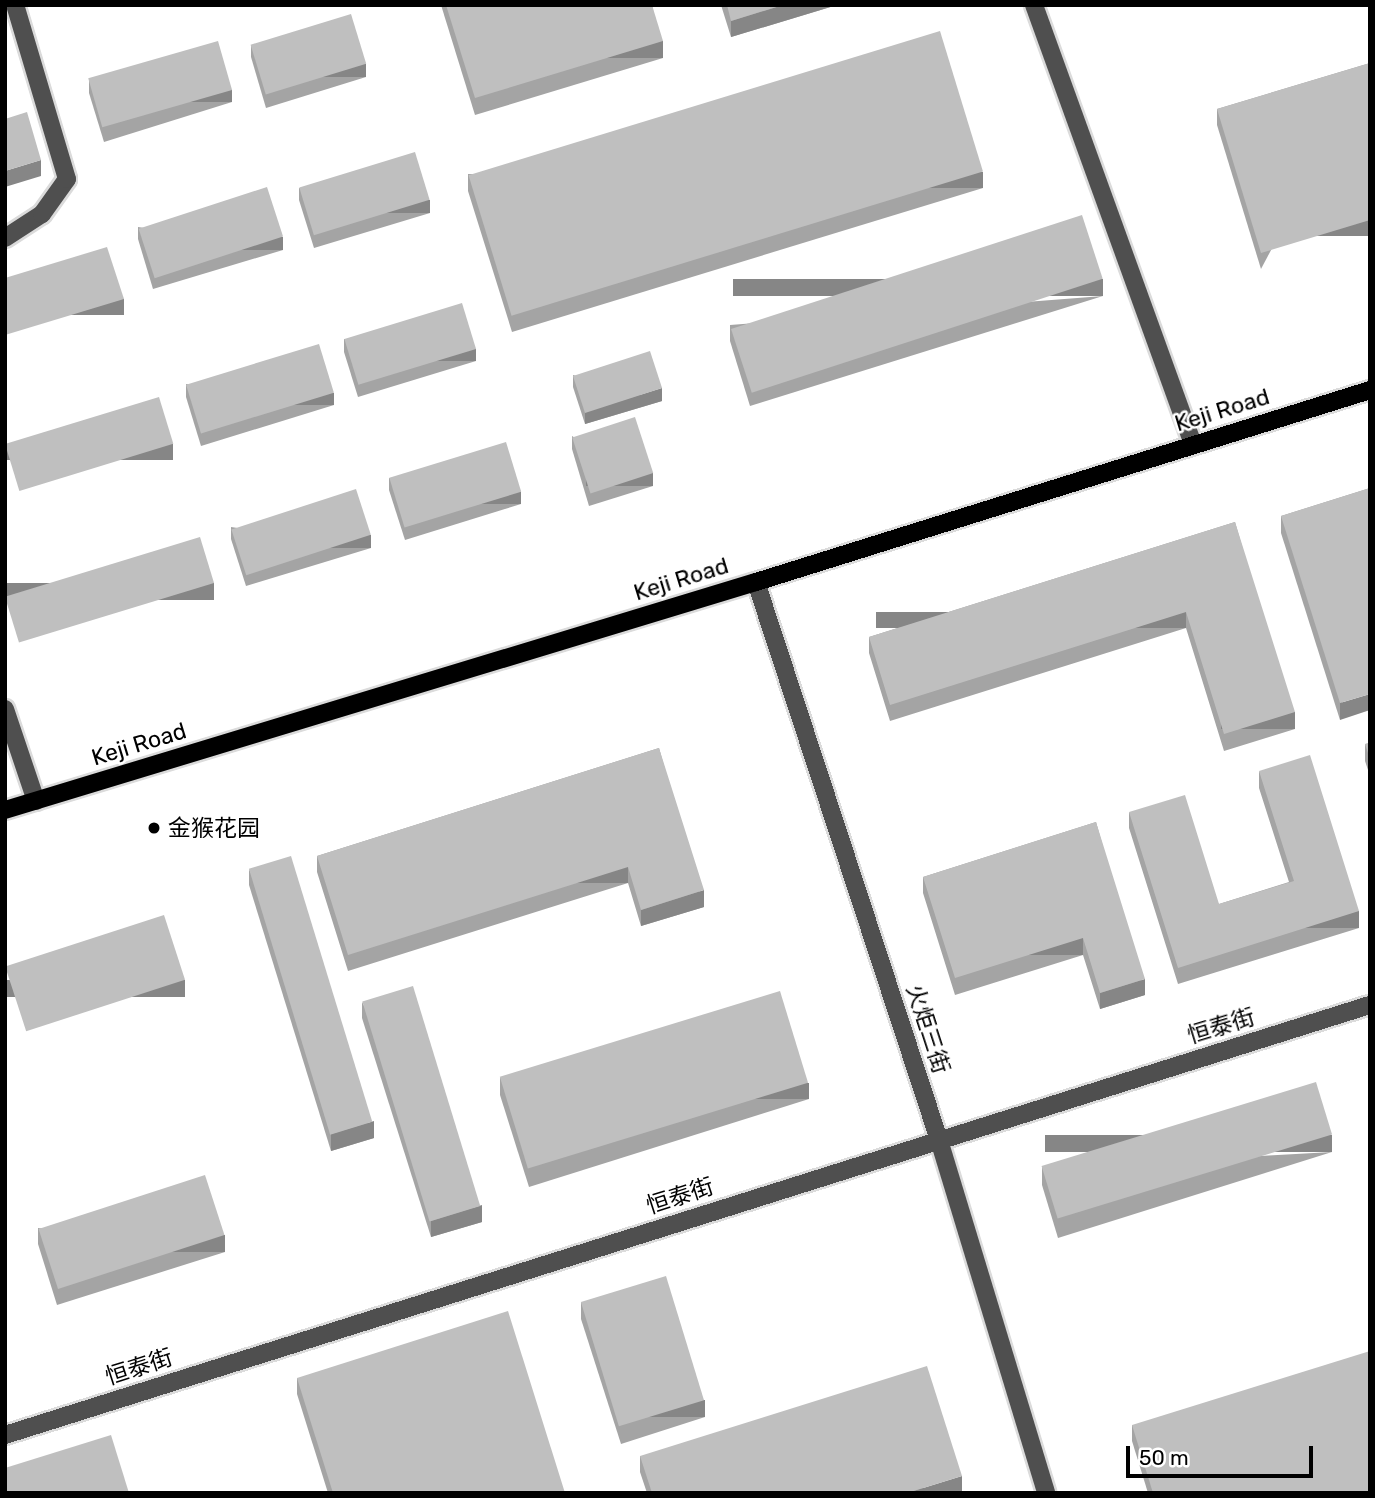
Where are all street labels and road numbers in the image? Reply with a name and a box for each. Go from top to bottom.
street label: Keji Road [1171,383,1273,437]
street label: Keji Road [630,552,732,606]
street label: Keji Road [88,717,190,771]
street label: 火炬三街 [901,981,955,1077]
street label: 恒泰街 [1184,1003,1258,1049]
street label: 恒泰街 [643,1172,717,1220]
street label: 恒泰街 [102,1343,176,1391]

